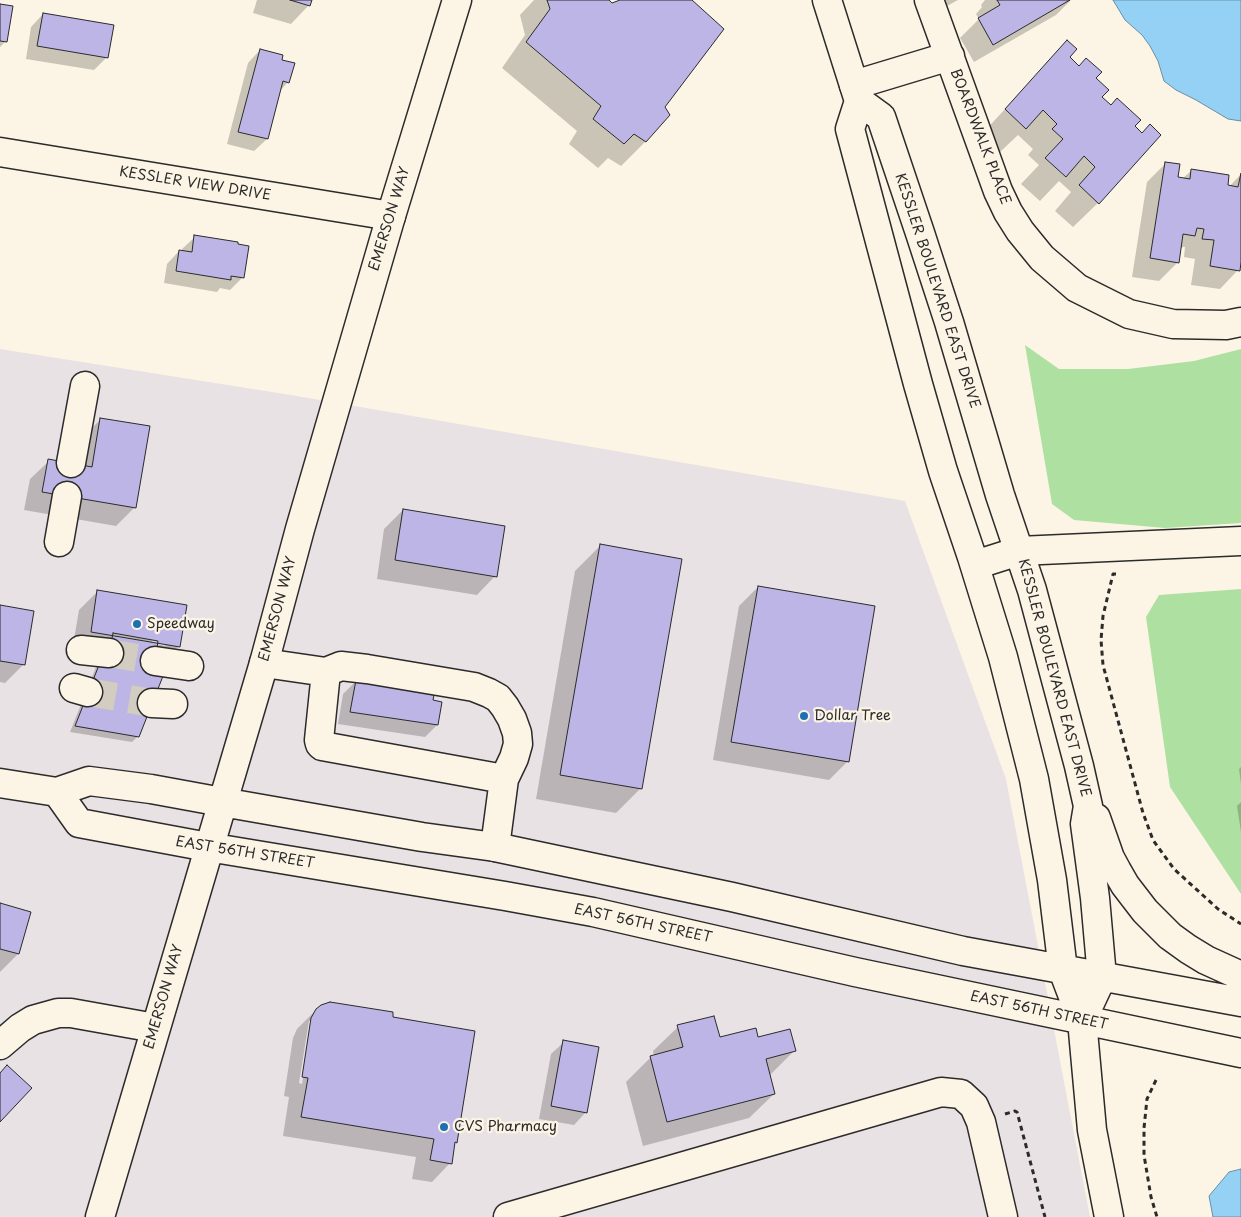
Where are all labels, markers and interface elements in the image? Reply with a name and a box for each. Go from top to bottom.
street label: BOARDWALK PLACE [946,67,1014,207]
street label: KESSLER VIEW DRIVE [118,164,272,204]
street label: EMERSON WAY [366,165,414,273]
street label: KESSLER BOULEVARD EAST DRIVE [891,171,983,411]
street label: EMERSON WAY [256,555,300,663]
street label: KESSLER BOULEVARD EAST DRIVE [1014,557,1094,799]
place label: Speedway [147,616,215,632]
marker: Speedway [131,618,143,630]
place label: Dollar Tree [814,708,891,724]
marker: Dollar Tree [798,710,810,722]
street label: EAST 56TH STREET [174,834,316,872]
street label: EAST 56TH STREET [573,901,713,947]
street label: EMERSON WAY [141,943,187,1051]
street label: EAST 56TH STREET [969,988,1109,1034]
place label: CVS Pharmacy [454,1119,557,1135]
marker: CVS Pharmacy [438,1121,450,1133]

